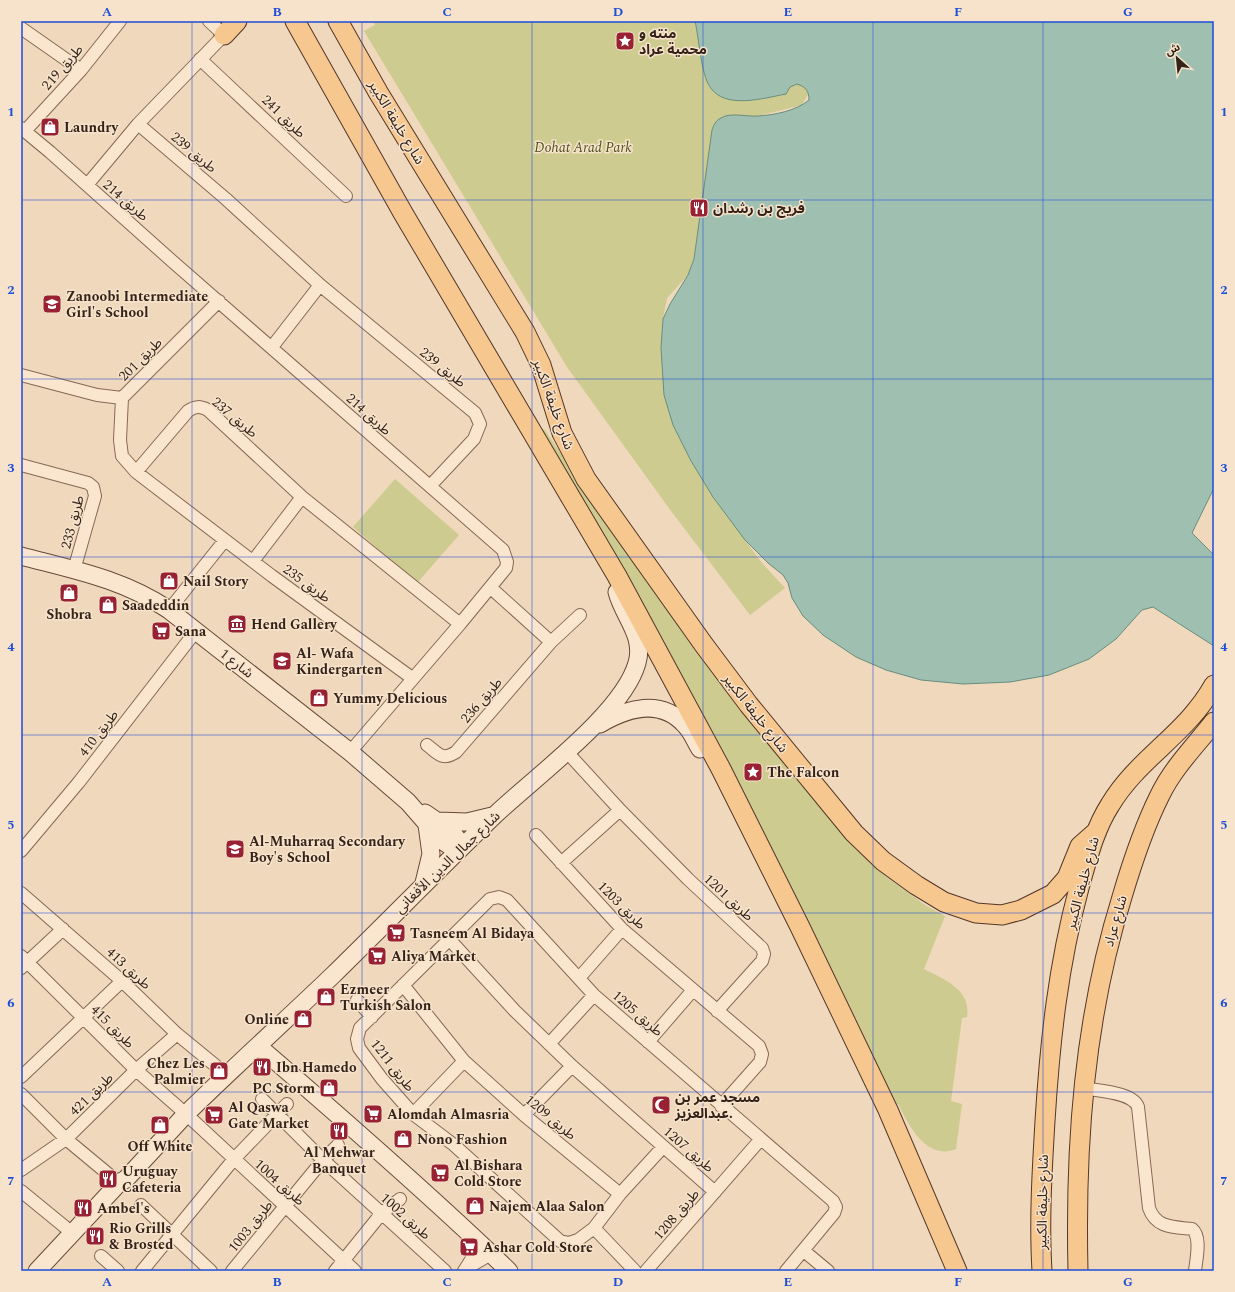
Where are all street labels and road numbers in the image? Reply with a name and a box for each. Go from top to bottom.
street label: طريق 219 [37,40,88,95]
street label: شارع خليفة الكبير [363,75,430,169]
street label: طريق 241 [257,90,311,143]
street label: طريق 239 [166,127,221,178]
street label: طريق 214 [98,175,153,226]
street label: طريق 201 [114,333,167,386]
street label: طريق 239 [415,342,471,393]
street label: شارع خليفة الكبير [527,355,580,453]
street label: طريق 214 [341,388,396,440]
street label: طريق 237 [207,392,262,443]
street label: طريق 233 [55,493,90,551]
street label: طريق 235 [278,559,335,608]
street label: شارع 1 [215,643,258,683]
street label: شارع خليفة الكبير [717,668,793,757]
street label: طريق 236 [456,673,507,728]
street label: طريق 410 [73,705,123,761]
street label: شارع جمال الدين الأفغاني [390,806,505,919]
street label: شارع خليفة الكبير [1060,834,1105,933]
street label: طريق 1201 [699,869,758,926]
street label: طريق 1203 [592,876,651,935]
street label: شارع عراد [1098,893,1133,950]
street label: طريق 413 [102,942,156,995]
street label: طريق 1205 [608,985,668,1042]
street label: طريق 415 [86,1000,139,1053]
street label: طريق 1211 [365,1035,420,1096]
street label: طريق 421 [64,1068,118,1121]
street label: طريق 1209 [520,1090,581,1145]
street label: طريق 1207 [659,1121,719,1178]
street label: طريق 1004 [250,1154,310,1211]
street label: شارع خليفة الكبير [1031,1154,1054,1251]
street label: طريق 1208 [648,1184,705,1244]
street label: طريق 1002 [376,1188,436,1245]
street label: طريق 1003 [223,1196,278,1257]

